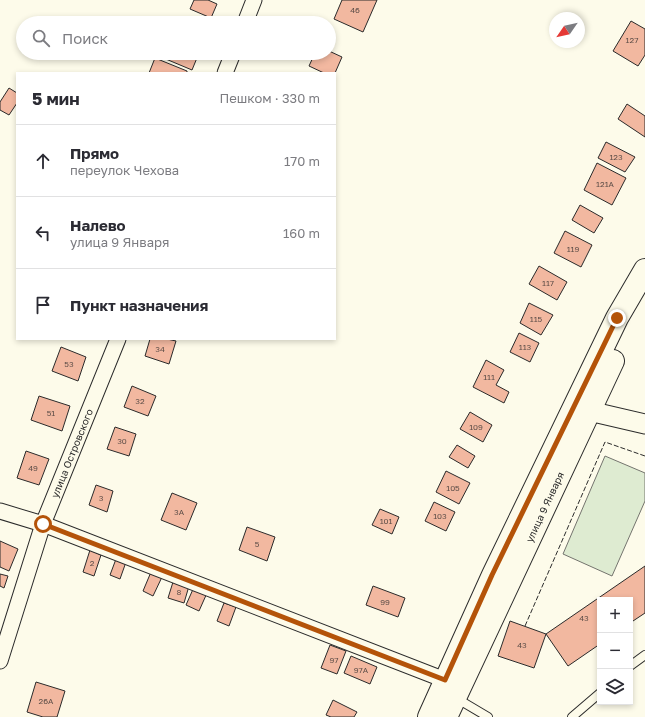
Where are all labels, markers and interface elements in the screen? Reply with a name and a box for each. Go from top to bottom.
house number: 46 [350,5,360,15]
north arrow [549,12,585,48]
search box [16,16,336,60]
icon: search [30,27,52,49]
text: Поиск [62,29,108,47]
house number: 127 [626,35,638,45]
text: 5 мин [32,88,80,109]
text: Пешком · 330 m [219,90,320,106]
text: Прямо [70,144,119,162]
icon: ahead [32,150,54,172]
house number: 123 [609,152,623,162]
text: 170 m [284,153,320,169]
text: переулок Чехова [70,162,179,178]
house number: 121А [596,179,615,189]
text: Налево [70,216,126,234]
icon: left [32,222,54,244]
text: 160 m [283,225,320,241]
text: улица 9 Января [70,234,169,250]
house number: 119 [567,244,579,254]
house number: 117 [542,278,554,288]
icon: arrive [32,294,54,316]
text: Пункт назначения [70,296,208,314]
route end [608,309,626,327]
house number: 115 [530,314,543,324]
house number: 113 [519,342,532,352]
house number: 34 [155,344,165,354]
house number: 53 [64,359,74,369]
house number: 111 [483,372,495,382]
house number: 32 [135,396,145,406]
street label: улица Островского [48,407,95,499]
house number: 51 [47,408,55,418]
house number: 109 [469,422,483,432]
house number: 30 [117,436,127,446]
house number: 49 [28,463,38,473]
street label: улица 9 Января [523,470,566,544]
house number: 105 [446,483,460,493]
house number: 3 [99,493,104,503]
house number: 3А [174,507,185,517]
house number: 103 [433,511,447,521]
route start [34,515,52,533]
house number: 101 [380,516,392,526]
house number: 5 [255,539,260,549]
house number: 2 [90,558,95,568]
house number: 8 [177,587,182,597]
house number: 99 [380,597,390,607]
map controls [597,597,633,705]
button: + [597,597,633,633]
house number: 43 [579,613,589,623]
button: − [597,633,633,669]
house number: 43 [517,640,527,650]
house number: 97 [329,655,339,665]
house number: 97А [354,665,369,675]
button: layers [597,669,633,705]
house number: 26А [39,696,54,706]

